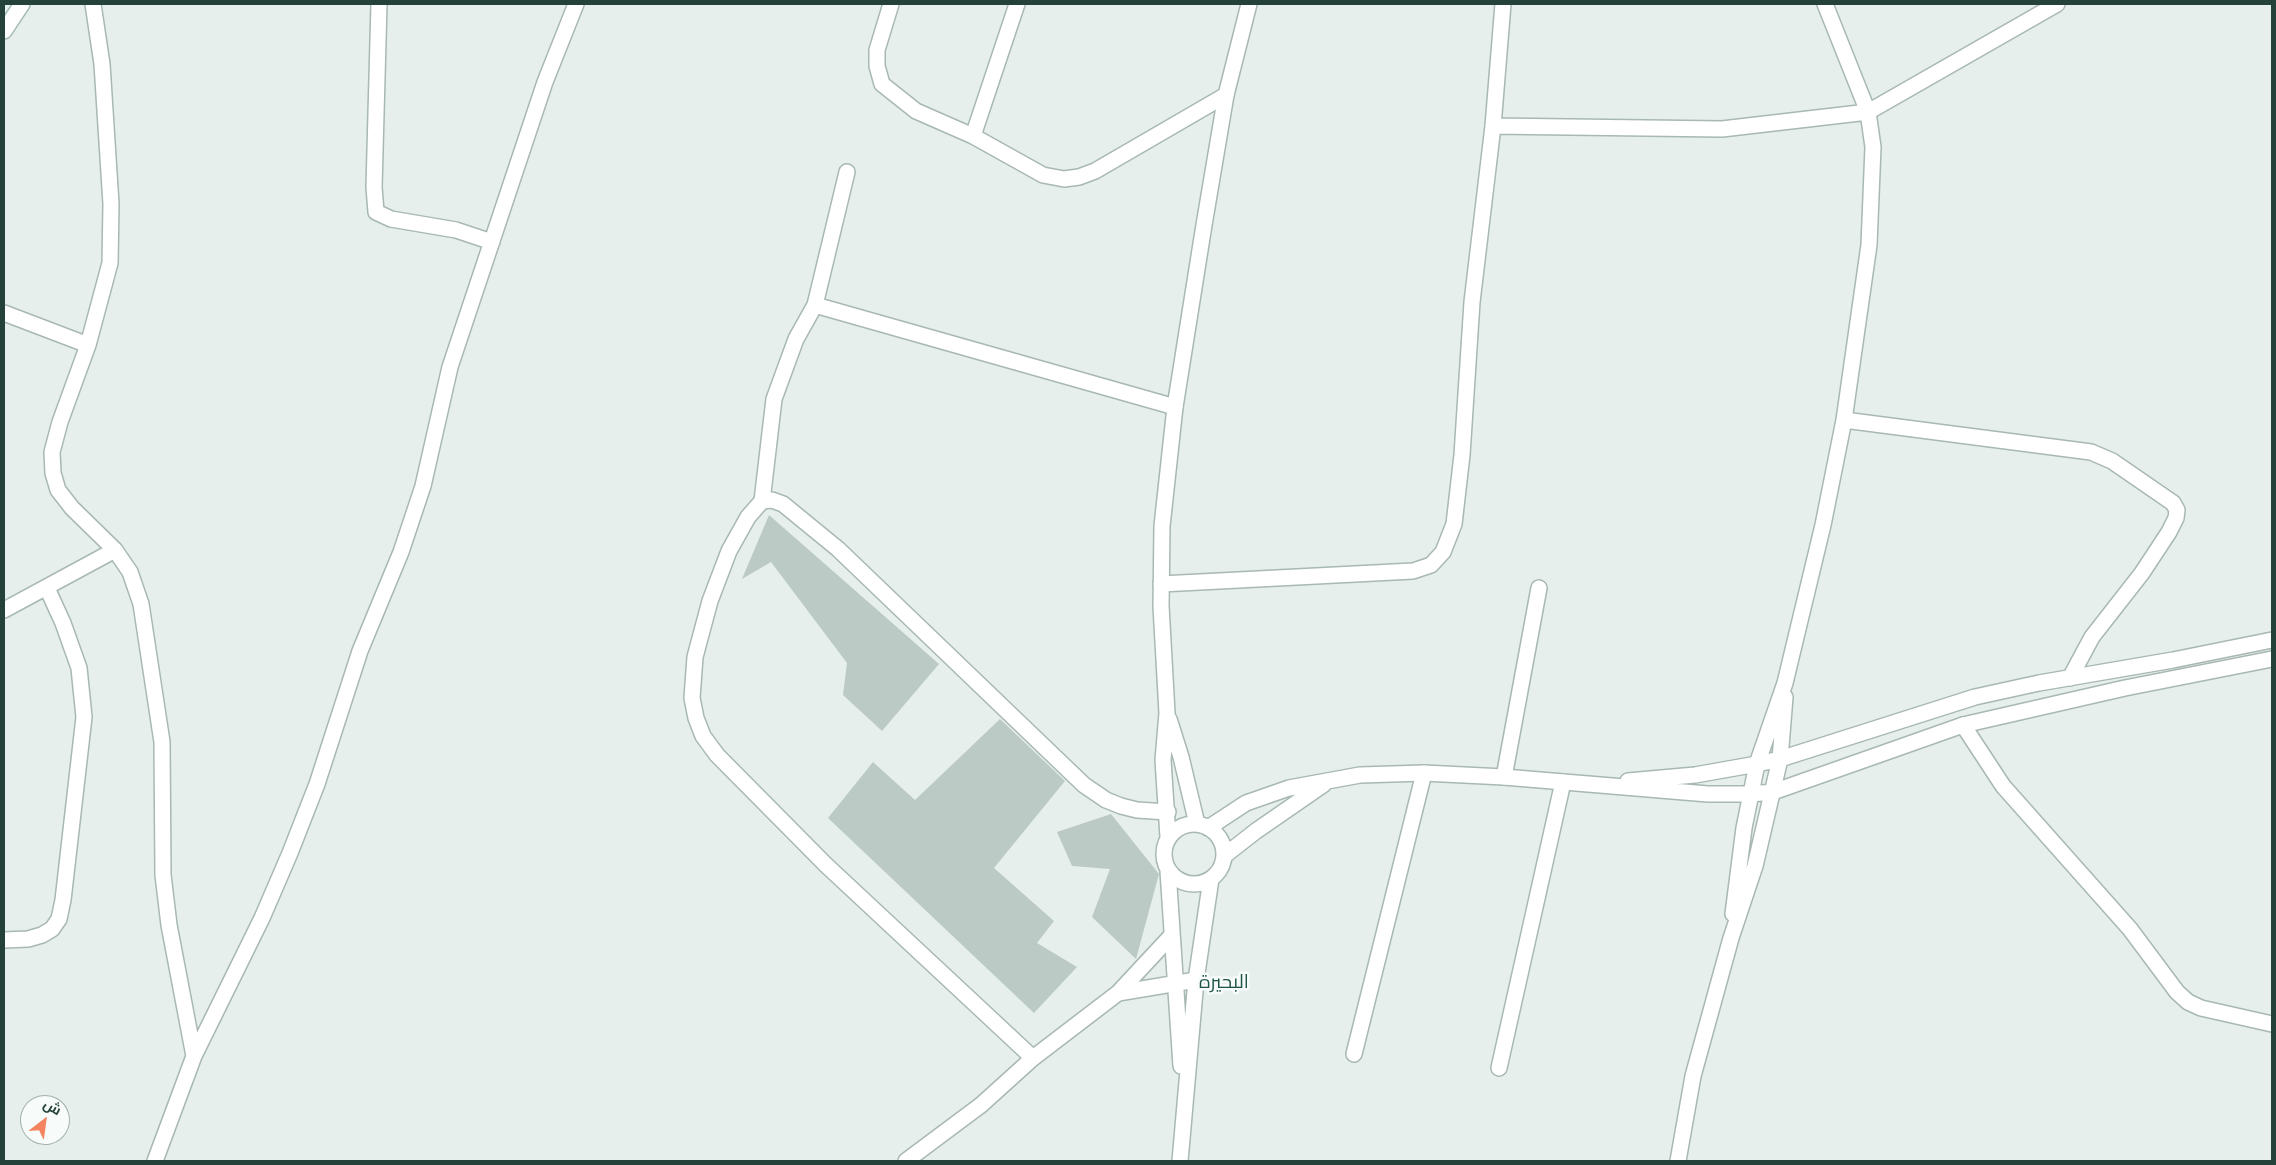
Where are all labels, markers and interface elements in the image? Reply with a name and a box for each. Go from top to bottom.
district label: البحيرة [1199,972,1249,994]
north arrow [20,1095,70,1145]
text: ش [40,1096,64,1119]

